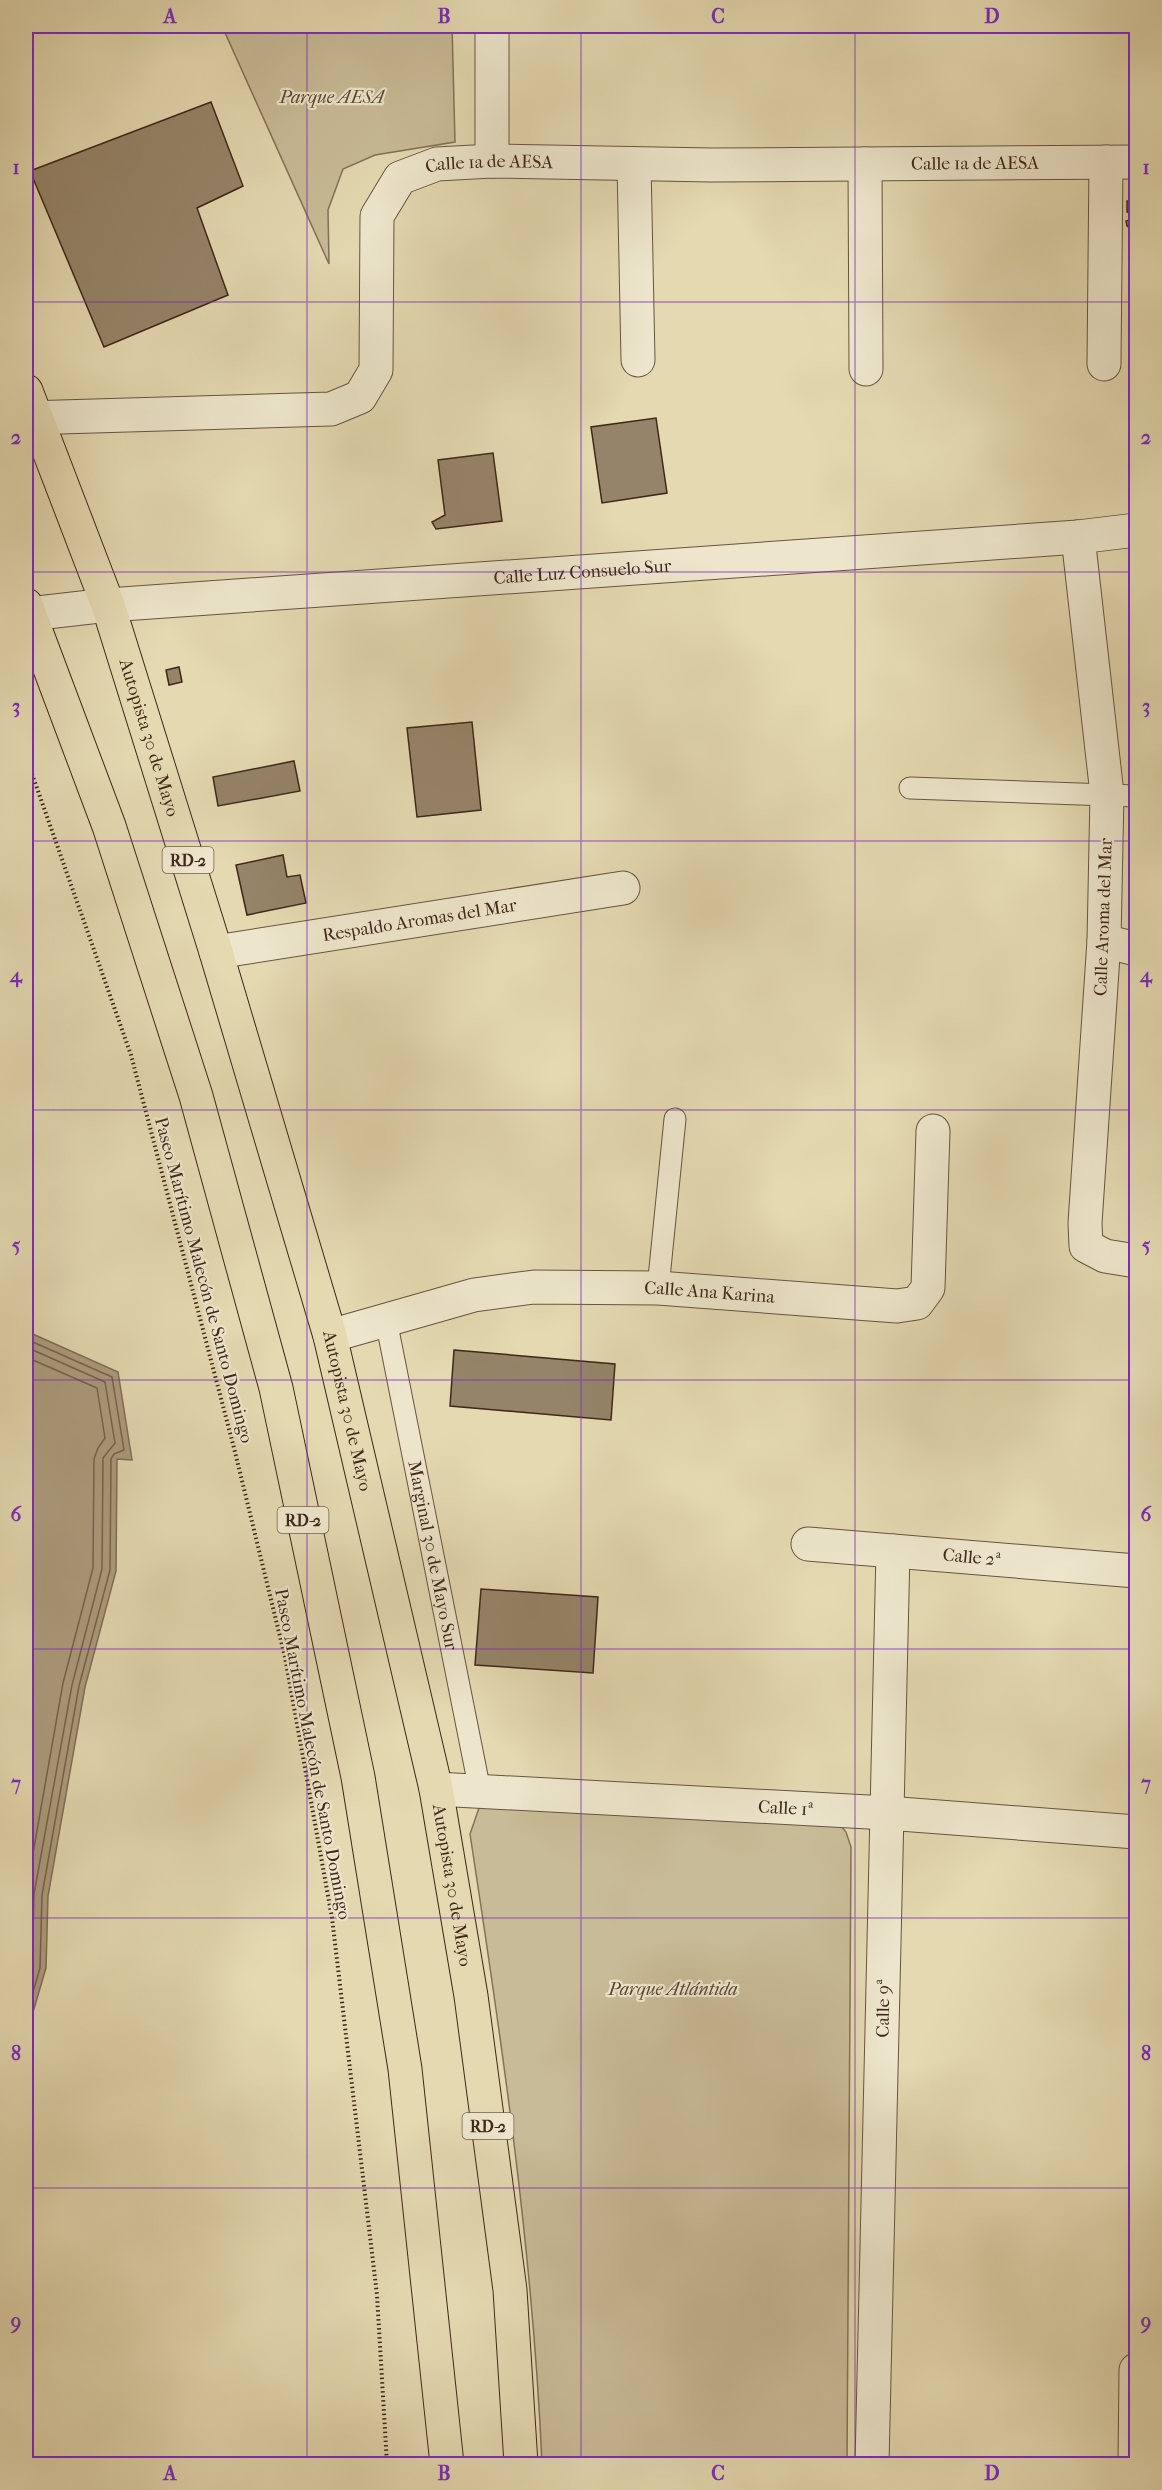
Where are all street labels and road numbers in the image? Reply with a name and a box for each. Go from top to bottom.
street label: Calle 1a de AESA [422,151,553,178]
street label: Calle 1a de AESA [911,153,1039,175]
street label: Calle Luz Consuelo Sur [493,556,672,589]
street label: Autopista 30 de Mayo [114,655,183,819]
street label: Calle Aroma del Mar [1090,837,1117,997]
road number: RD-2 [162,847,213,873]
street label: Respaldo Aromas del Mar [321,895,518,946]
street label: Paseo Marítimo Malecón de Santo Domingo [150,1115,257,1445]
street label: Calle Ana Karina [644,1278,776,1308]
street label: Autopista 30 de Mayo [318,1328,376,1493]
street label: Marginal 30 de Mayo Sur [403,1459,462,1652]
road number: RD-2 [278,1507,328,1533]
street label: Calle 2ª [942,1544,1002,1571]
street label: Paseo Marítimo Malecón de Santo Domingo [270,1587,355,1921]
street label: Calle 1ª [757,1797,815,1820]
street label: Autopista 30 de Mayo [428,1802,476,1968]
street label: Calle 9ª [872,1978,895,2038]
road number: RD-2 [462,2113,514,2139]

